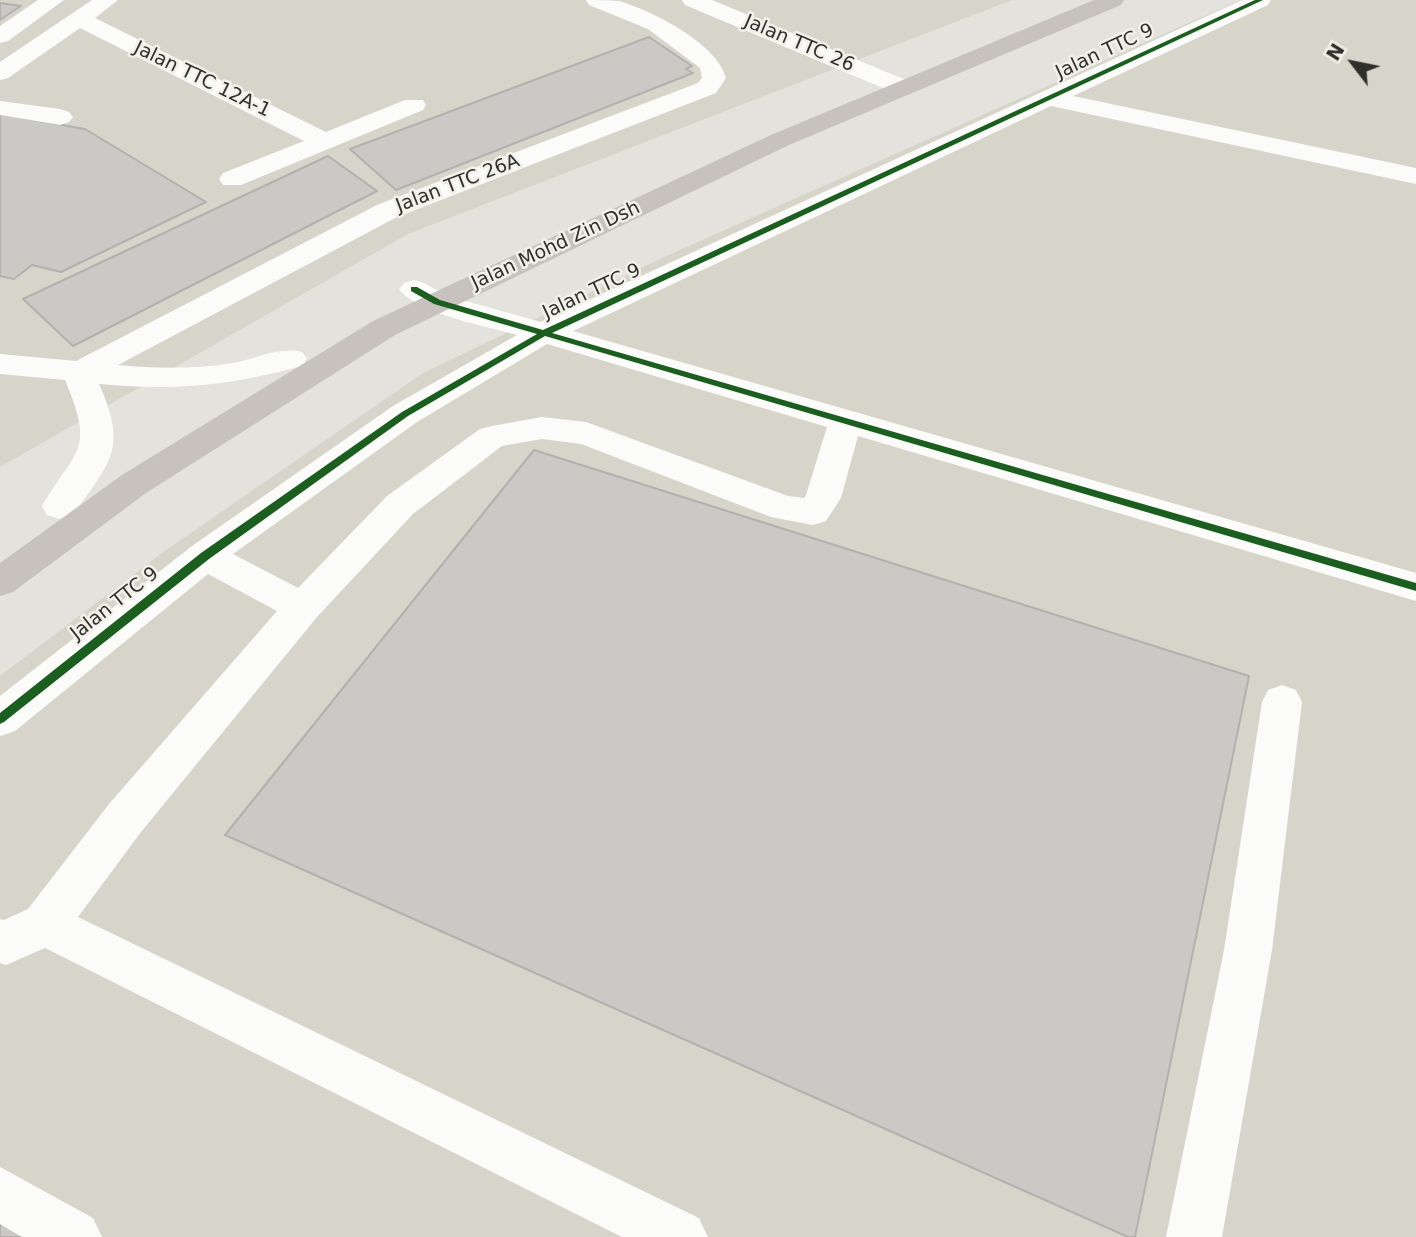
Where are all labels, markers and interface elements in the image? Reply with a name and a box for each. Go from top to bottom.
street label: Jalan TTC 26 [740,11,858,77]
street label: Jalan TTC 9 [1052,19,1158,85]
north arrow [1318,28,1388,98]
street label: Jalan TTC 12A-1 [130,37,274,123]
text: N [1322,39,1349,64]
street label: Jalan TTC 26A [393,150,523,218]
street label: Jalan Mohd Zin Dsh [468,197,644,295]
street label: Jalan TTC 9 [539,259,645,325]
street label: Jalan TTC 9 [66,563,164,645]

